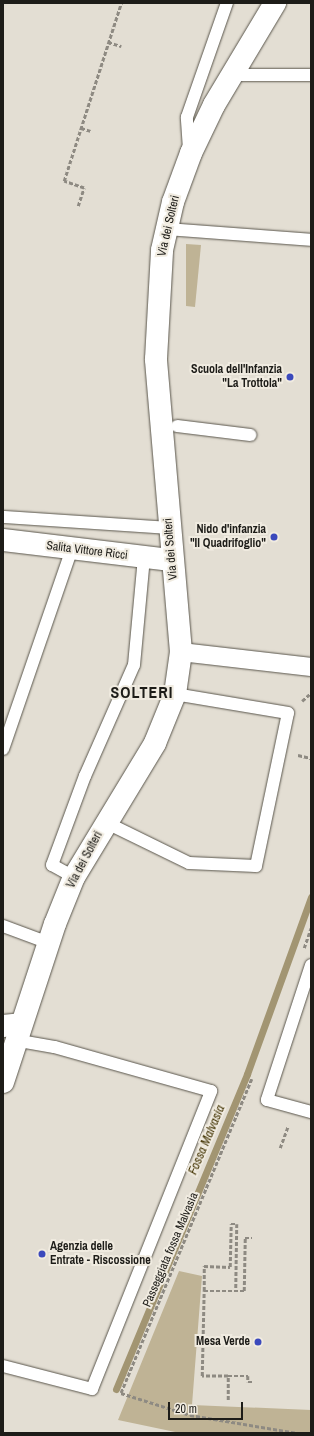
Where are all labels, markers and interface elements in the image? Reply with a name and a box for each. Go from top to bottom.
street label: Via dei Solteri [155,194,183,258]
place label: Scuola dell'Infanzia "La Trottola" [191,363,282,391]
marker: Scuola dell'Infanzia "La Trottola" [285,372,295,382]
street label: Via dei Solteri [161,517,181,581]
place label: Nido d'infanzia "Il Quadrifoglio" [190,523,266,551]
marker: Nido d'infanzia "Il Quadrifoglio" [269,532,279,542]
street label: Salita Vittore Ricci [45,539,129,563]
district label: SOLTERI [111,682,173,702]
street label: Via dei Solteri [64,829,106,891]
water label: Fossa Malvasia [185,1103,229,1177]
street label: Passeggiata fossa Malvasia [140,1191,202,1309]
place label: Agenzia delle Entrate - Riscossione [50,1240,151,1268]
marker: Agenzia delle Entrate - Riscossione [37,1249,47,1259]
place label: Mesa Verde [196,1335,250,1349]
marker: Mesa Verde [253,1337,263,1347]
scale bar [170,1394,245,1420]
text: 20 m [175,1401,197,1417]

